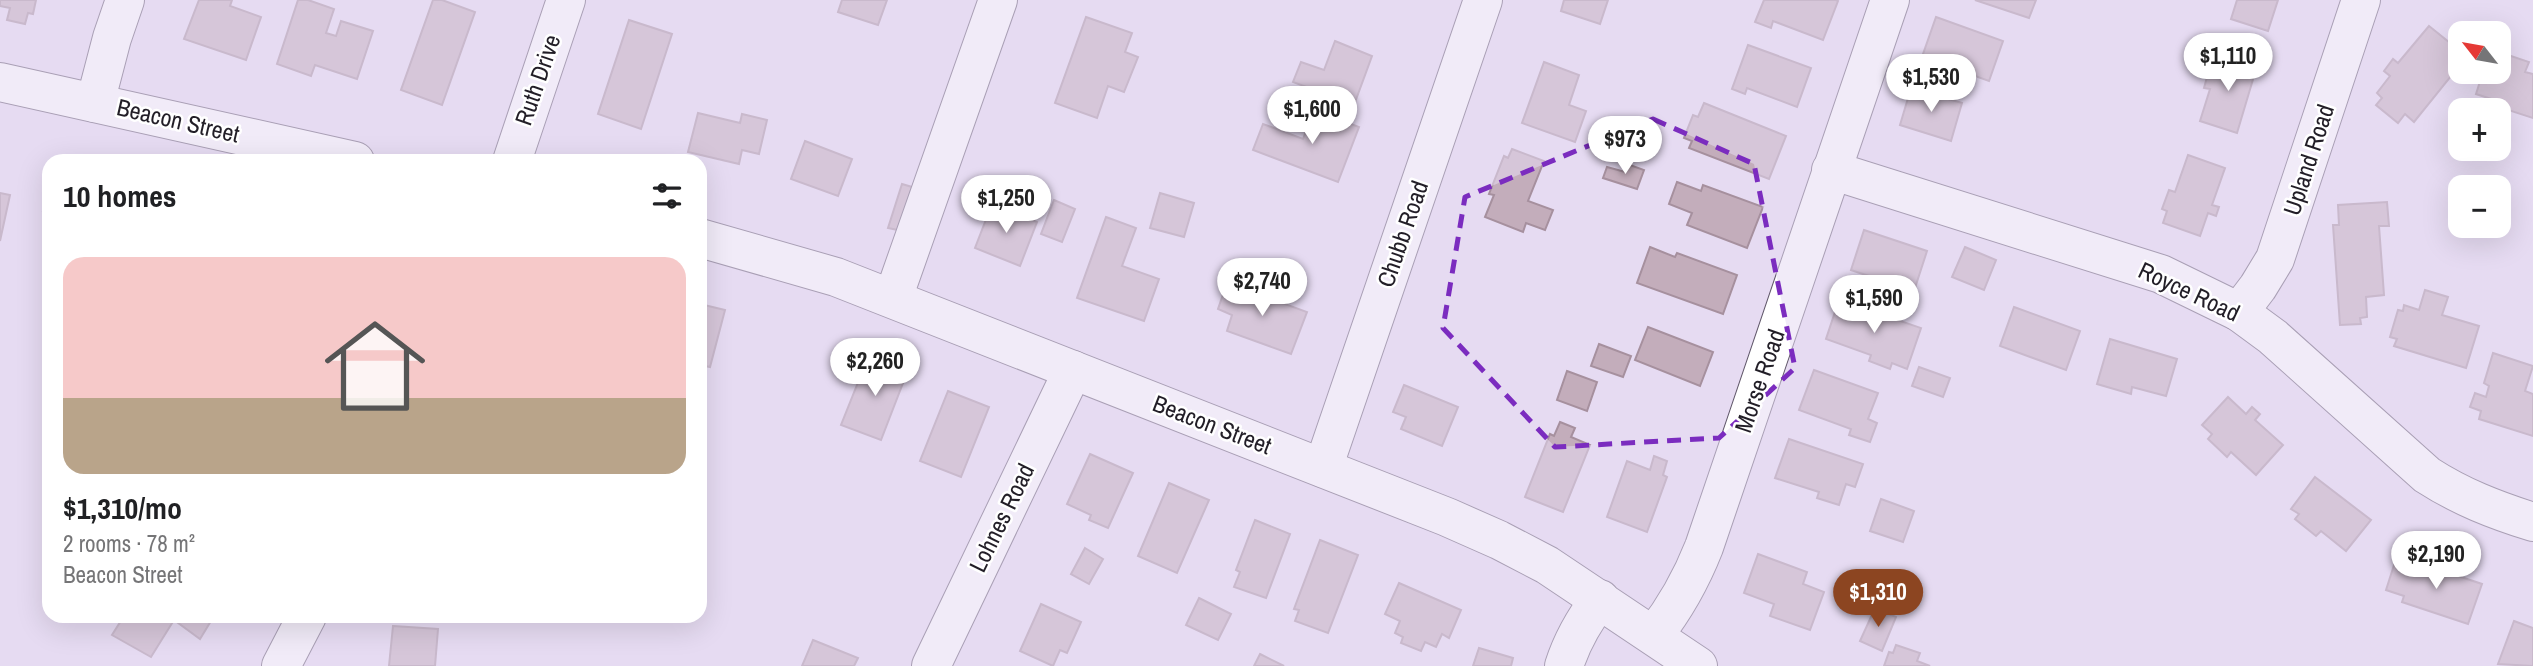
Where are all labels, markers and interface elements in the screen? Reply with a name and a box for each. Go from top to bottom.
north arrow [2448,21,2511,84]
map controls [2448,21,2511,238]
street label: Ruth Drive [507,30,567,129]
pin: $1,110 [2171,34,2285,93]
text: $1,110 [2200,40,2256,71]
pin: $1,530 [1874,54,1988,114]
text: $1,530 [1902,61,1960,92]
pin: $1,600 [1255,86,1369,146]
street label: Beacon Street [114,90,243,150]
text: $1,600 [1283,93,1341,124]
button: + [2448,98,2511,161]
street label: Upland Road [2275,100,2341,219]
pin: $973 [1584,116,1666,176]
text: $973 [1604,123,1646,154]
button: − [2448,175,2511,238]
text: 10 homes [63,176,177,216]
pin: $1,250 [949,176,1063,235]
street label: Chubb Road [1369,176,1435,291]
icon: filters [648,177,686,215]
text: $1,250 [977,182,1035,213]
street label: Royce Road [2134,254,2245,328]
pin: $2,740 [1205,258,1319,318]
text: $2,740 [1233,265,1291,296]
pin: $1,590 [1817,276,1931,335]
text: $1,590 [1845,282,1903,313]
icon: home [312,303,438,429]
street label: Morse Road [1726,325,1792,437]
pin: $2,260 [818,338,932,398]
text: $2,260 [846,345,904,376]
street label: Beacon Street [1148,387,1277,462]
street label: Lohnes Road [961,458,1041,577]
text: $1,310/mo [63,488,182,528]
text: 2 rooms · 78 m² [63,528,195,559]
pin: $2,190 [2379,532,2493,591]
text: $2,190 [2407,538,2465,569]
text: Beacon Street [63,559,183,590]
pin: $1,310 [1821,570,1935,629]
text: $1,310 [1849,576,1907,607]

